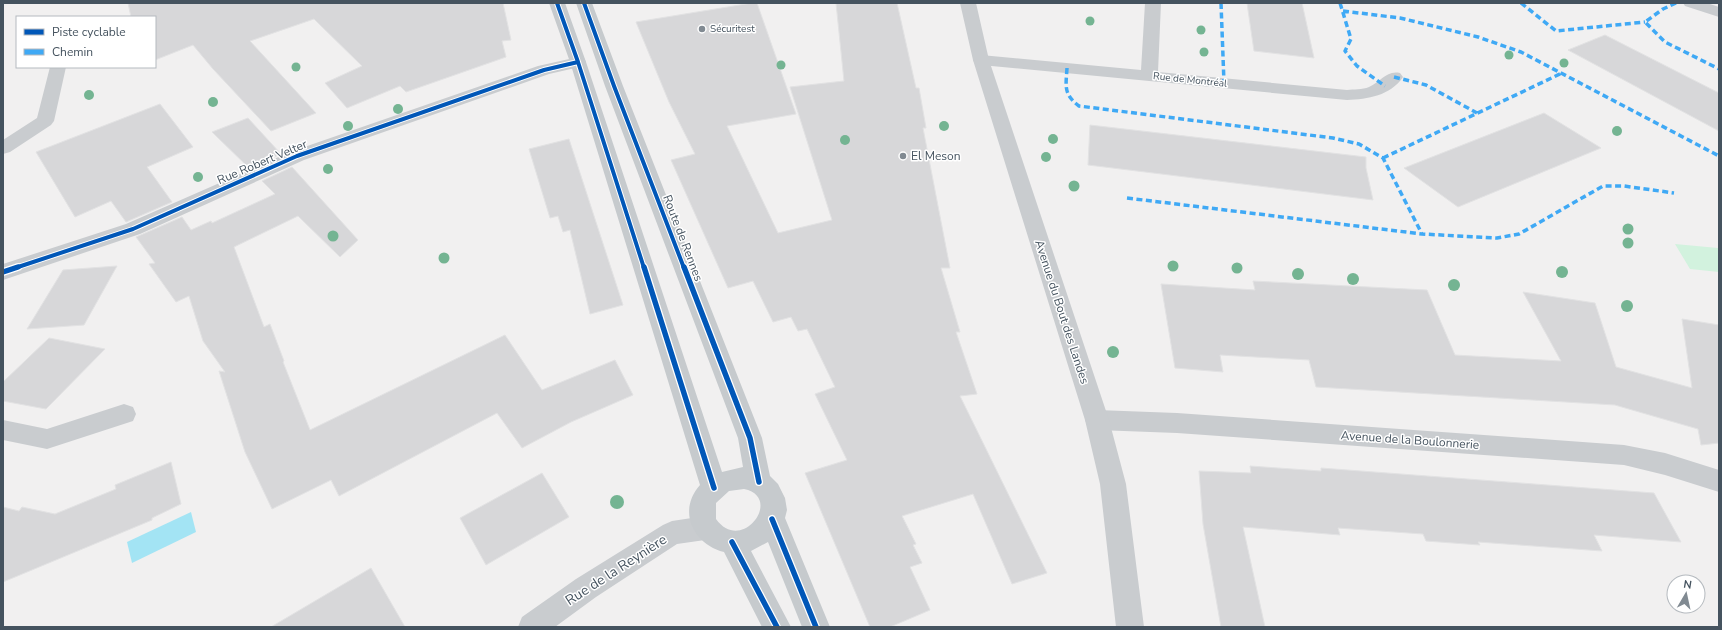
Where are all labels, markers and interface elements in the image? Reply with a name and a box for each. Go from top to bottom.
legend [16,16,156,68]
place label: Sécuritest [710,22,755,36]
text: Piste cyclable [52,24,126,40]
marker: Sécuritest [697,24,707,34]
text: Chemin [52,44,93,60]
street label: Rue de Montréal [1152,69,1228,91]
street label: Rue Robert Velter [215,136,310,188]
place label: El Meson [911,148,961,164]
marker: El Meson [898,151,908,161]
street label: Route de Rennes [659,192,707,284]
street label: Avenue du Bout des Landes [1031,238,1093,386]
street label: Avenue de la Boulonnerie [1340,427,1480,453]
street label: Rue de la Reynière [562,530,670,610]
north arrow [1666,574,1706,614]
text: N [1682,577,1693,593]

